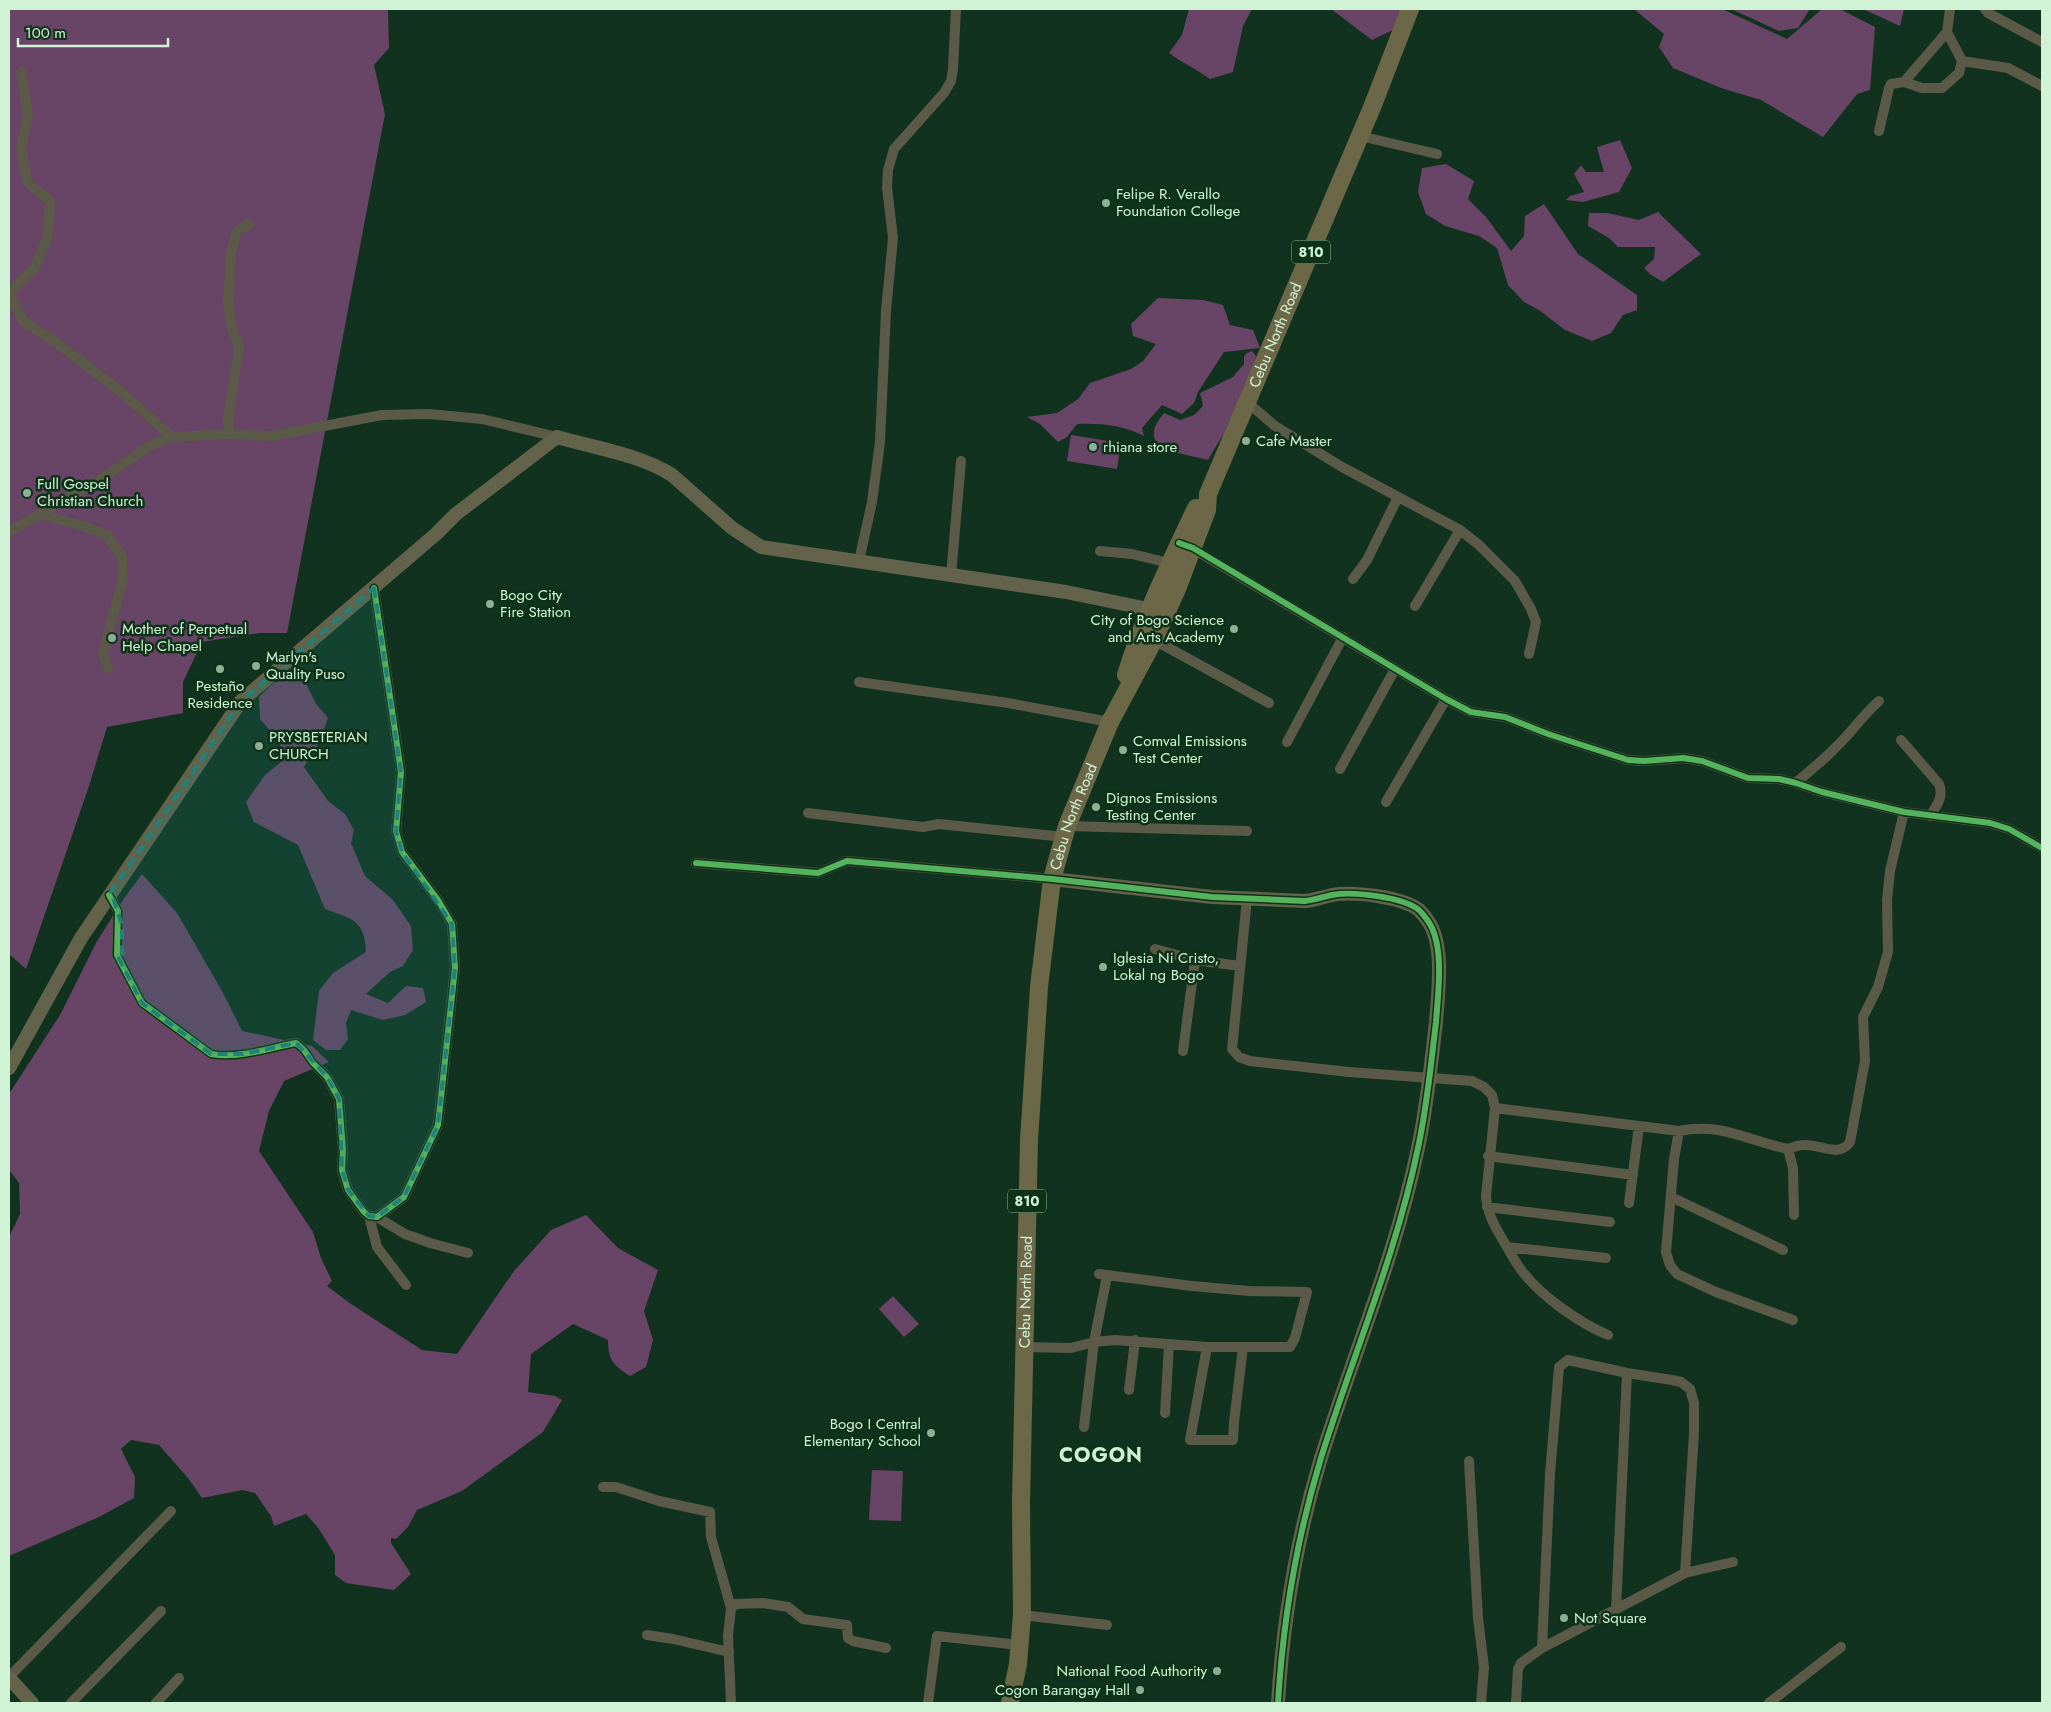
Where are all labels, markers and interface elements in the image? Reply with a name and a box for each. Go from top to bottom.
scale bar [18,15,168,47]
text: 100 m [25,22,66,44]
place label: Felipe R. Verallo Foundation College [1116,183,1240,222]
marker: Felipe R. Verallo Foundation College [1100,197,1112,209]
road number: 810 [1292,240,1330,264]
street label: Cebu North Road [1243,279,1307,391]
place label: Cafe Master [1256,430,1333,452]
marker: Cafe Master [1240,435,1252,447]
place label: rhiana store [1103,436,1177,458]
marker: rhiana store [1087,441,1099,453]
place label: Full Gospel Christian Church [37,473,143,512]
marker: Full Gospel Christian Church [21,487,33,499]
place label: Bogo City Fire Station [500,584,571,623]
marker: Bogo City Fire Station [484,598,496,610]
place label: City of Bogo Science and Arts Academy [1091,609,1224,648]
place label: Mother of Perpetual Help Chapel [122,618,247,657]
marker: City of Bogo Science and Arts Academy [1228,623,1240,635]
marker: Mother of Perpetual Help Chapel [106,632,118,644]
place label: Marlyn's Quality Puso [266,646,345,685]
marker: Marlyn's Quality Puso [250,660,262,672]
marker: Pestaño Residence [214,663,226,675]
place label: Pestaño Residence [187,675,253,714]
place label: PRYSBETERIAN CHURCH [269,726,368,765]
place label: Comval Emissions Test Center [1133,730,1247,769]
marker: PRYSBETERIAN CHURCH [253,740,265,752]
marker: Comval Emissions Test Center [1117,744,1129,756]
street label: Cebu North Road [1044,760,1103,873]
place label: Dignos Emissions Testing Center [1106,787,1217,826]
marker: Dignos Emissions Testing Center [1090,801,1102,813]
place label: Iglesia Ni Cristo, Lokal ng Bogo [1113,947,1219,986]
marker: Iglesia Ni Cristo, Lokal ng Bogo [1097,961,1109,973]
road number: 810 [1008,1190,1046,1212]
street label: Cebu North Road [1013,1236,1038,1348]
place label: Bogo I Central Elementary School [804,1413,921,1452]
marker: Bogo I Central Elementary School [925,1427,937,1439]
district label: COGON [1059,1441,1143,1470]
place label: Not Square [1574,1607,1647,1629]
marker: Not Square [1558,1612,1570,1624]
place label: National Food Authority [1057,1660,1207,1682]
marker: National Food Authority [1211,1665,1223,1677]
place label: Cogon Barangay Hall [995,1679,1130,1701]
marker: Cogon Barangay Hall [1134,1684,1146,1696]

